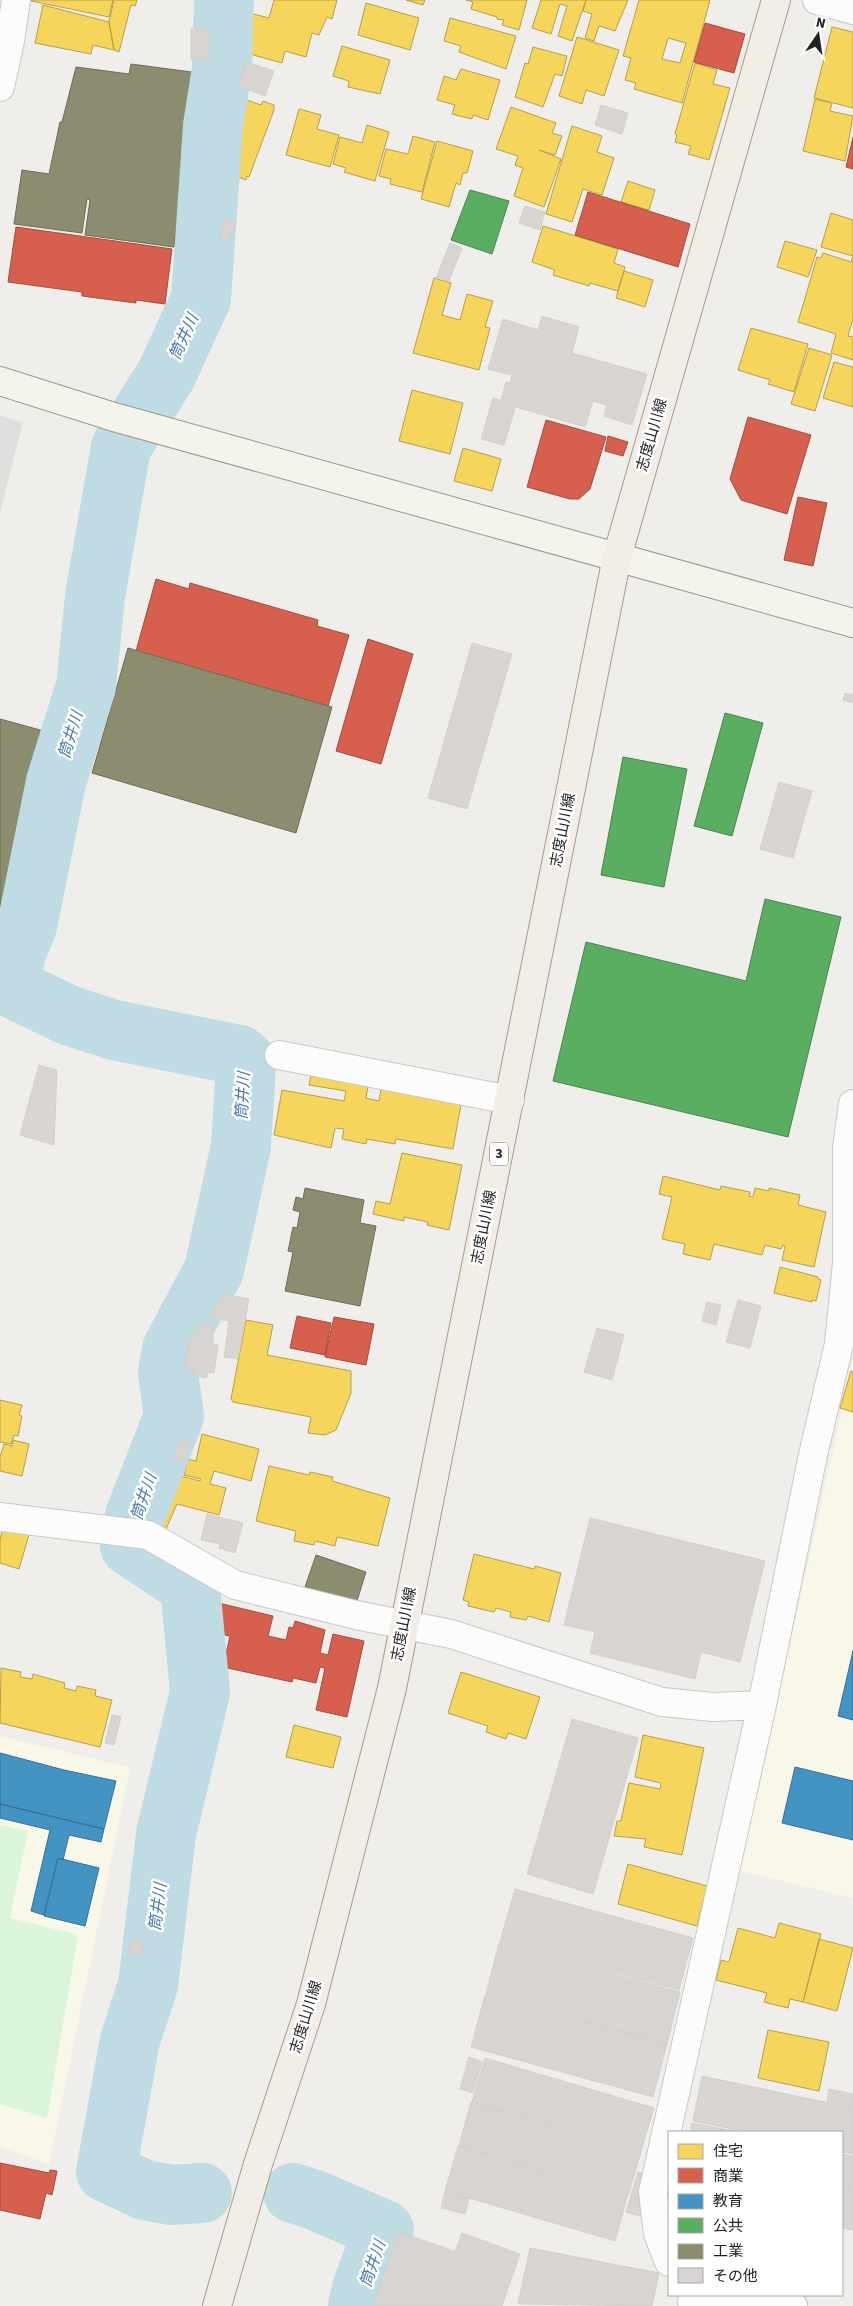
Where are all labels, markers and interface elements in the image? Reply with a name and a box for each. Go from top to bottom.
north arrow [793,10,843,60]
text: N [814,13,827,34]
water label: 筒井川 [164,309,205,363]
street label: 志度山川線 [632,396,672,474]
water label: 筒井川 [53,707,89,761]
street label: 志度山川線 [546,791,580,869]
water label: 筒井川 [231,1069,255,1121]
road number: 3 [490,1142,508,1166]
street label: 志度山川線 [467,1188,501,1266]
water label: 筒井川 [126,1469,163,1523]
street label: 志度山川線 [387,1585,421,1663]
water label: 筒井川 [144,1880,172,1932]
street label: 志度山川線 [285,1978,327,2056]
legend [668,2131,843,2296]
text: 住宅 [713,2141,743,2162]
text: 商業 [713,2166,743,2187]
text: 教育 [713,2191,743,2212]
text: 公共 [713,2216,743,2237]
water label: 筒井川 [355,2236,392,2290]
text: 工業 [713,2241,743,2262]
text: その他 [713,2266,758,2287]

